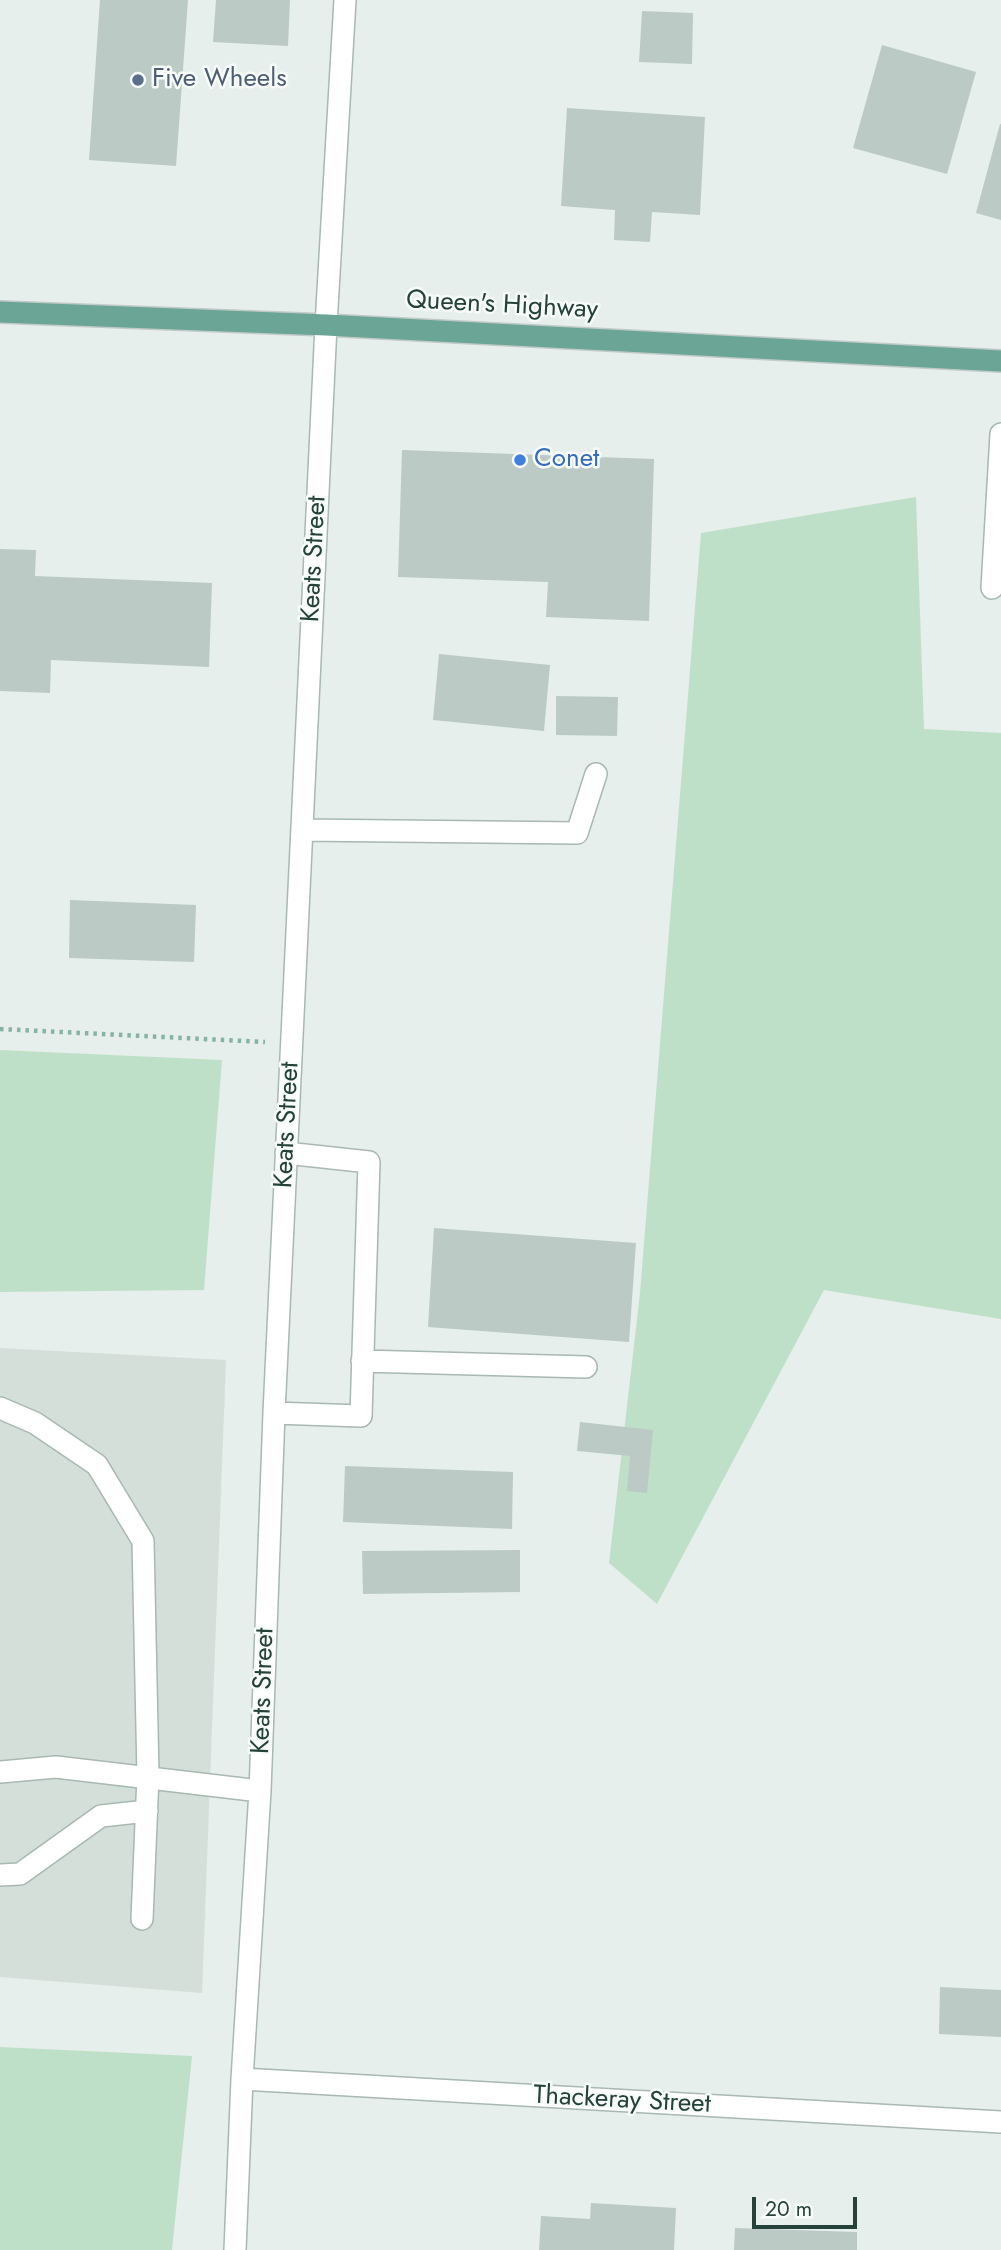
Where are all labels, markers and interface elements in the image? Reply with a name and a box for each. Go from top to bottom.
place label: Five Wheels [152,64,287,96]
marker: Five Wheels [130,72,146,88]
street label: Queen's Highway [405,285,599,327]
place label: Conet [534,444,599,476]
marker: Conet [512,452,528,468]
street label: Keats Street [296,495,334,623]
street label: Keats Street [269,1061,307,1189]
street label: Keats Street [246,1627,282,1755]
street label: Thackeray Street [532,2081,712,2121]
scale bar [756,2184,861,2228]
text: 20 m [765,2194,812,2224]

